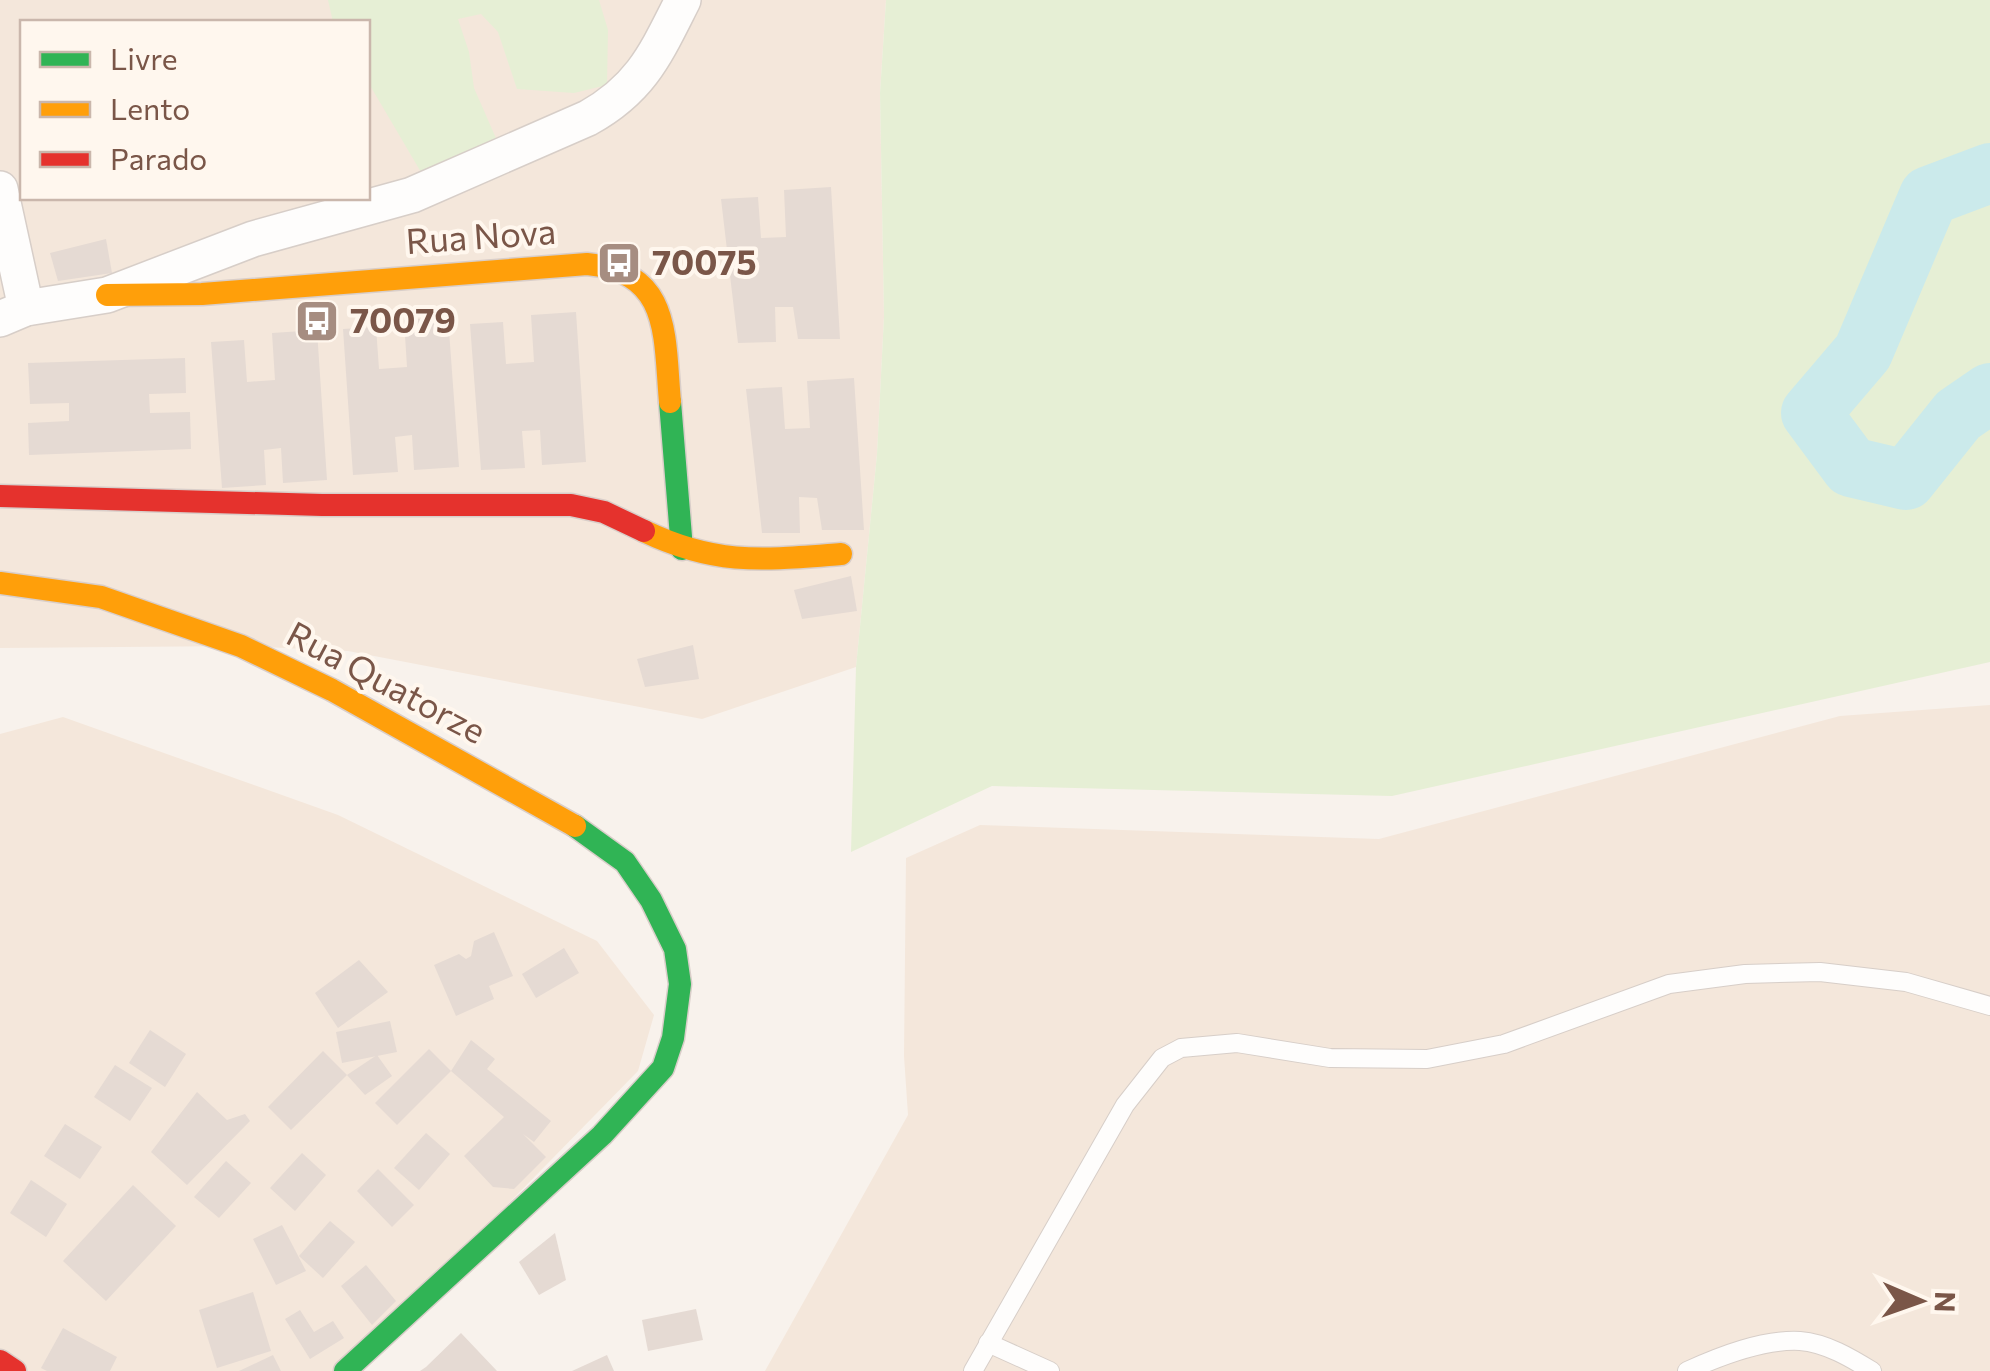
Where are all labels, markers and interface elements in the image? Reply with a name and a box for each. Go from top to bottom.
legend [20,20,370,200]
text: Livre [110,39,178,76]
text: Lento [110,89,190,126]
text: Parado [110,139,207,176]
street label: Rua Nova [404,208,557,261]
place label: 70075 [652,239,757,282]
bus stop icon: 70075 [596,240,642,286]
place label: 70079 [350,297,456,340]
bus stop icon: 70079 [294,298,340,344]
street label: Rua Quatorze [280,610,494,751]
north arrow [1870,1251,1970,1351]
text: N [1929,1291,1963,1313]

